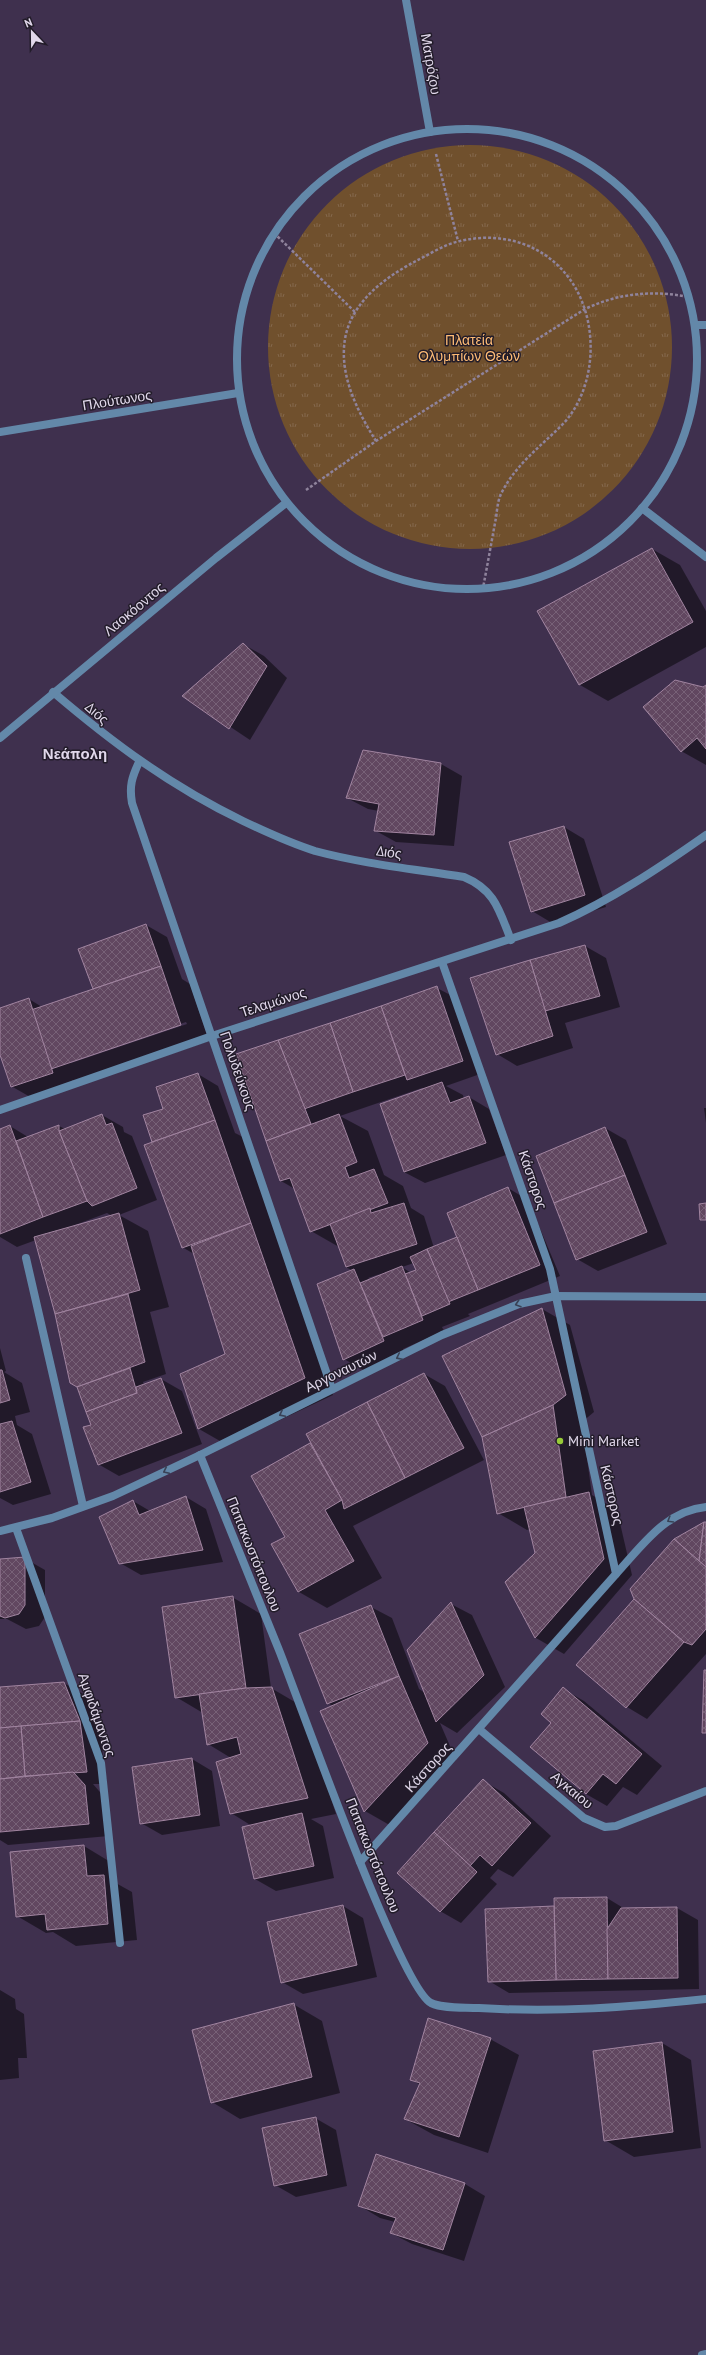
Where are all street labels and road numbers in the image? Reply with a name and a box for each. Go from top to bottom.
street label: Ματρόζου [417,32,445,96]
street label: Πλούτωνος [81,386,153,414]
street label: Λαοκόοντος [100,578,169,640]
street label: Διός [81,698,113,728]
street label: Διός [375,841,403,863]
street label: Τελαμώνος [238,983,309,1021]
street label: Πολυδεύκους [216,1029,260,1113]
street label: Κάστορος [514,1148,552,1212]
street label: Αργοναυτών [302,1346,380,1396]
street label: Κάστορος [596,1463,628,1527]
street label: Παπακωστόπουλου [223,1494,285,1614]
street label: Αμφιδάμαντος [74,1671,120,1760]
street label: Κάστορος [401,1738,455,1796]
street label: Αγκαίου [547,1767,597,1813]
street label: Παπακωστόπουλου [342,1795,404,1915]

